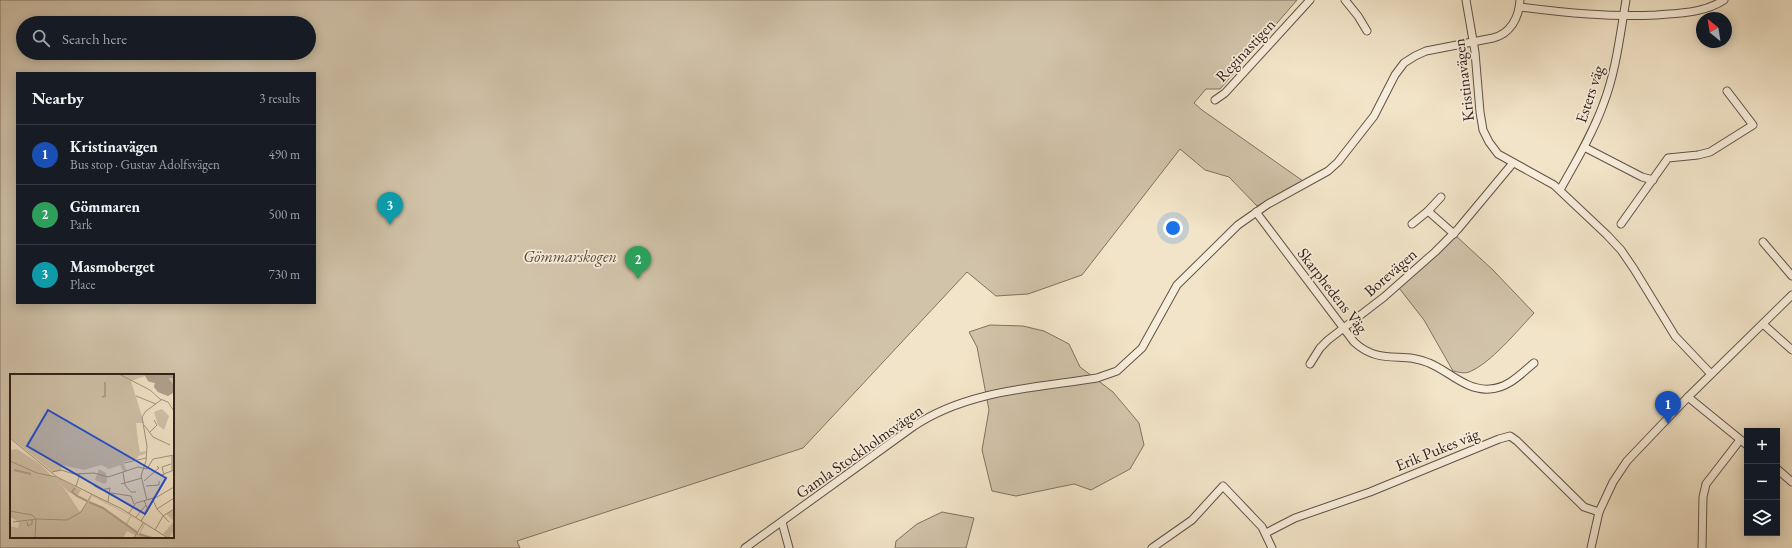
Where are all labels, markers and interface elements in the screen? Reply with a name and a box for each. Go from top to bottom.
north arrow [1696,12,1732,48]
street label: Reginastigen [1211,14,1280,86]
search box [16,16,316,60]
icon: search [30,27,52,49]
text: Search here [62,29,127,48]
street label: Kristinavägen [1448,37,1479,123]
street label: Esters väg [1570,62,1609,126]
text: Nearby [32,87,84,109]
text: 3 results [259,90,300,107]
text: Kristinavägen [70,137,158,156]
text: 1 [42,146,48,163]
text: 490 m [269,146,300,163]
text: Bus stop · Gustav Adolfsvägen [70,156,220,173]
pin: 3 [377,192,403,225]
text: Gömmaren [70,197,140,216]
text: 2 [42,206,48,223]
text: 500 m [269,206,300,223]
text: Park [70,216,92,233]
your location [1163,218,1183,238]
street label: Skarphedens Väg [1293,243,1373,338]
street label: Borevägen [1359,243,1422,301]
park label: Gömmarskogen [523,246,617,267]
pin: 2 [625,246,651,279]
text: Masmoberget [70,257,155,276]
text: 3 [42,266,48,283]
text: 730 m [269,266,300,283]
text: Place [70,276,96,293]
inset map [10,374,174,538]
pin: 1 [1655,391,1681,424]
street label: Gamla Stockholmsvägen [792,399,927,503]
street label: Erik Pukes väg [1392,423,1483,476]
map controls [1744,428,1780,536]
button: + [1744,428,1780,464]
button: − [1744,464,1780,500]
button: layers [1744,500,1780,536]

